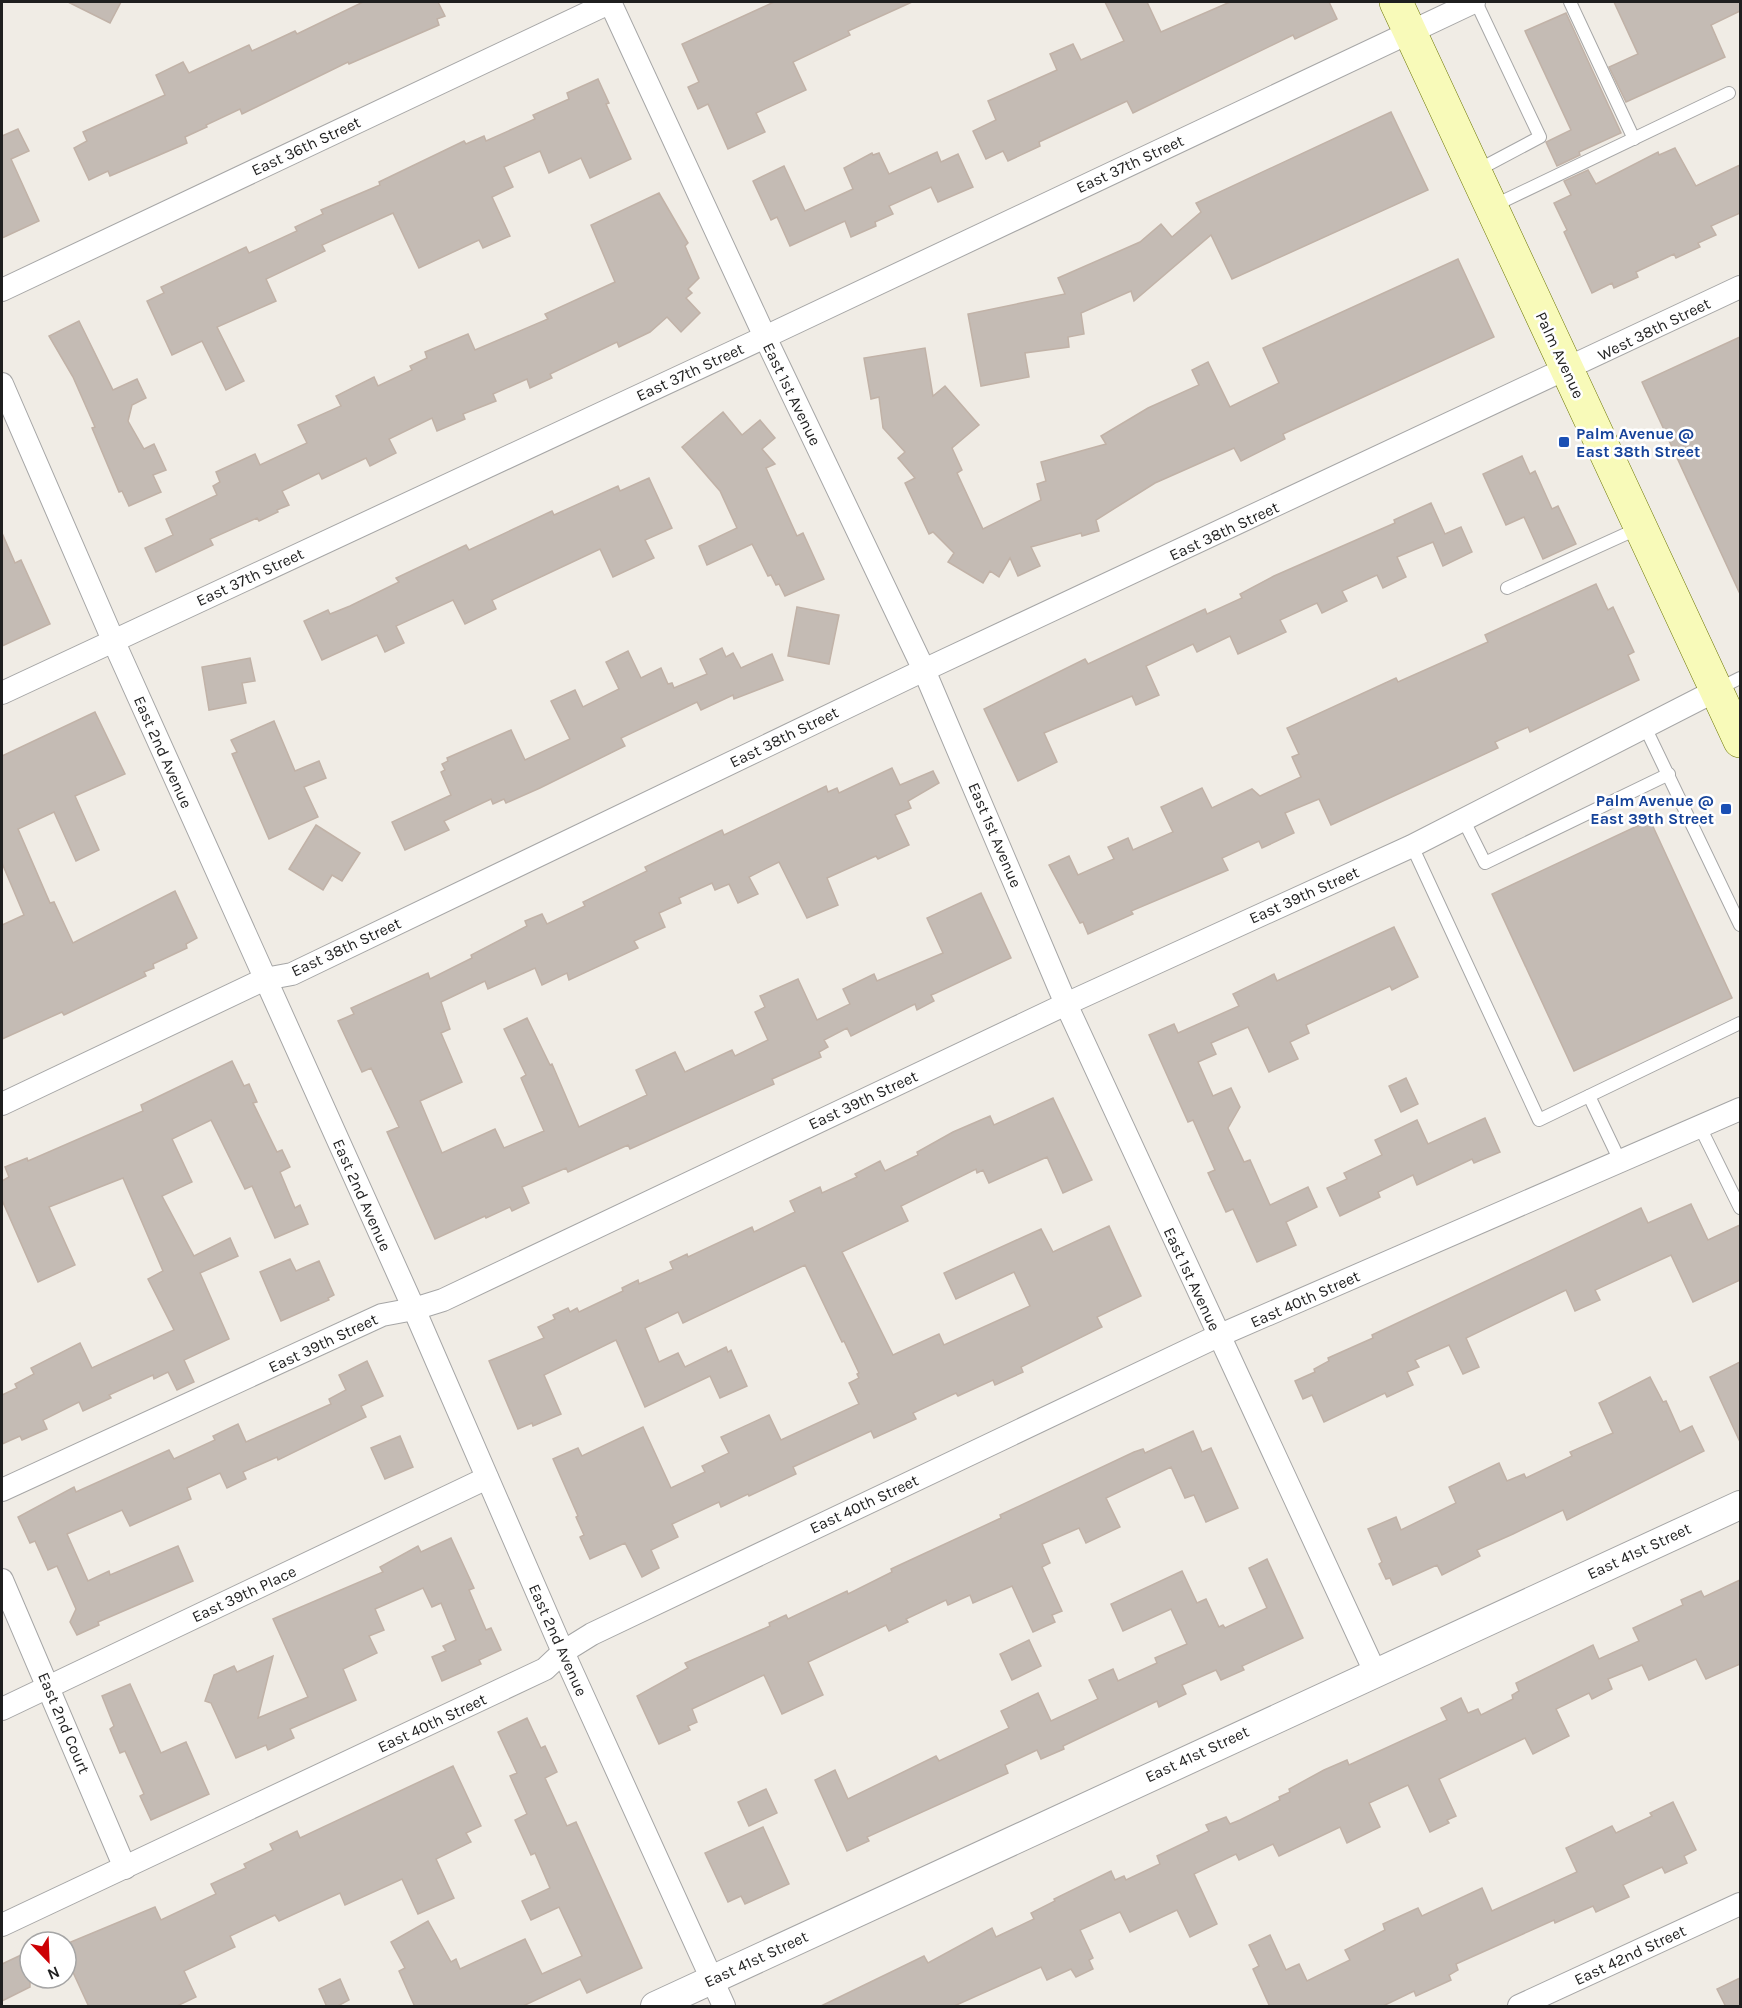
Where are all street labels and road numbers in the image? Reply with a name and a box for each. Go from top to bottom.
street label: East 36th Street [248,112,364,180]
street label: East 37th Street [1073,131,1187,197]
street label: West 38th Street [1595,294,1713,364]
street label: Palm Avenue [1532,309,1588,401]
street label: East 37th Street [633,339,747,405]
street label: East 1st Avenue [759,339,825,449]
street label: East 38th Street [1166,497,1282,565]
street label: East 37th Street [193,544,307,610]
street label: East 2nd Avenue [130,693,196,811]
street label: East 38th Street [726,702,842,772]
street label: East 1st Avenue [964,780,1026,890]
street label: East 39th Street [1246,862,1362,928]
street label: East 38th Street [288,913,404,981]
street label: East 39th Street [805,1066,921,1134]
street label: East 2nd Avenue [329,1136,395,1254]
street label: East 1st Avenue [1160,1224,1224,1334]
street label: East 40th Street [1247,1266,1363,1332]
street label: East 39th Street [265,1309,381,1377]
street label: East 40th Street [807,1470,921,1538]
street label: East 41st Street [1584,1519,1694,1583]
street label: East 39th Place [189,1562,299,1626]
street label: East 2nd Avenue [525,1581,591,1699]
street label: East 2nd Court [34,1669,94,1777]
street label: East 40th Street [375,1689,489,1757]
street label: East 41st Street [1142,1722,1252,1786]
street label: East 42nd Street [1571,1921,1689,1989]
street label: East 41st Street [701,1927,811,1991]

